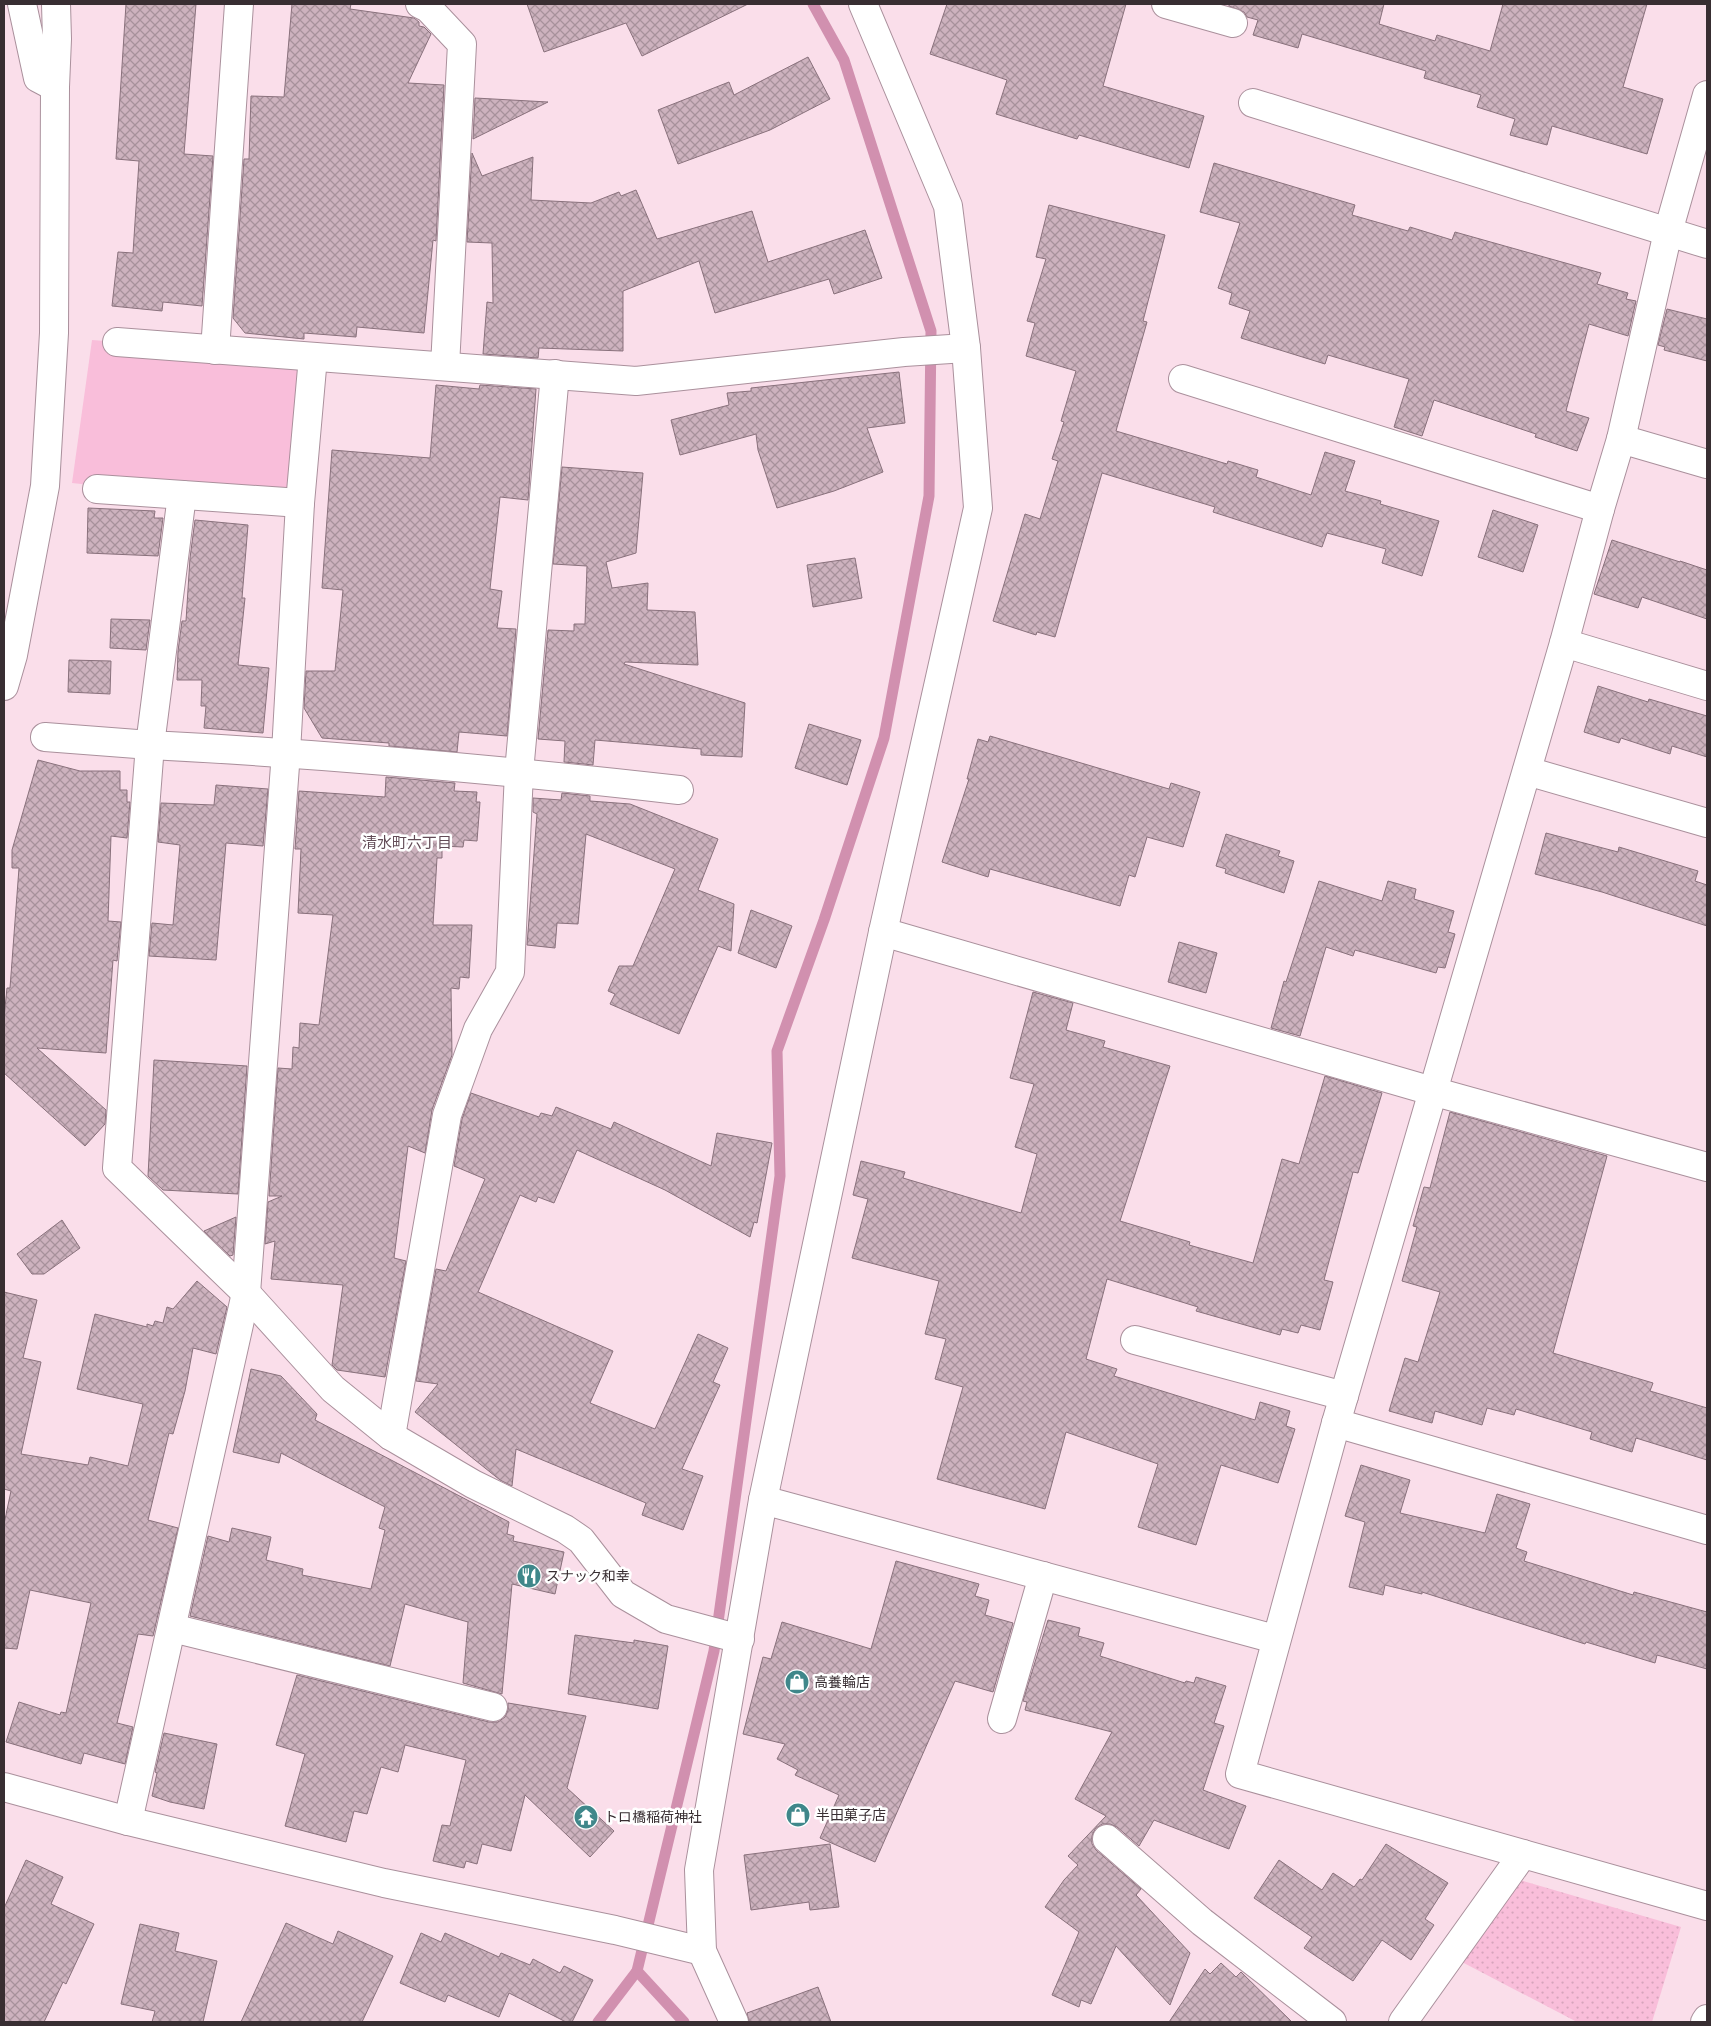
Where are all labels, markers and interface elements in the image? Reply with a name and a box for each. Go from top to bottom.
district label: 清水町六丁目 [362,833,452,851]
restaurant icon: スナック和幸 [516,1563,542,1589]
place label: スナック和幸 [546,1567,630,1584]
shop icon: 高養輪店 [784,1669,810,1695]
place label: 高養輪店 [814,1673,870,1690]
shop icon: 半田菓子店 [785,1802,811,1828]
temple icon: トロ橋稲荷神社 [573,1804,599,1830]
place label: 半田菓子店 [816,1806,886,1823]
place label: トロ橋稲荷神社 [604,1808,702,1825]

